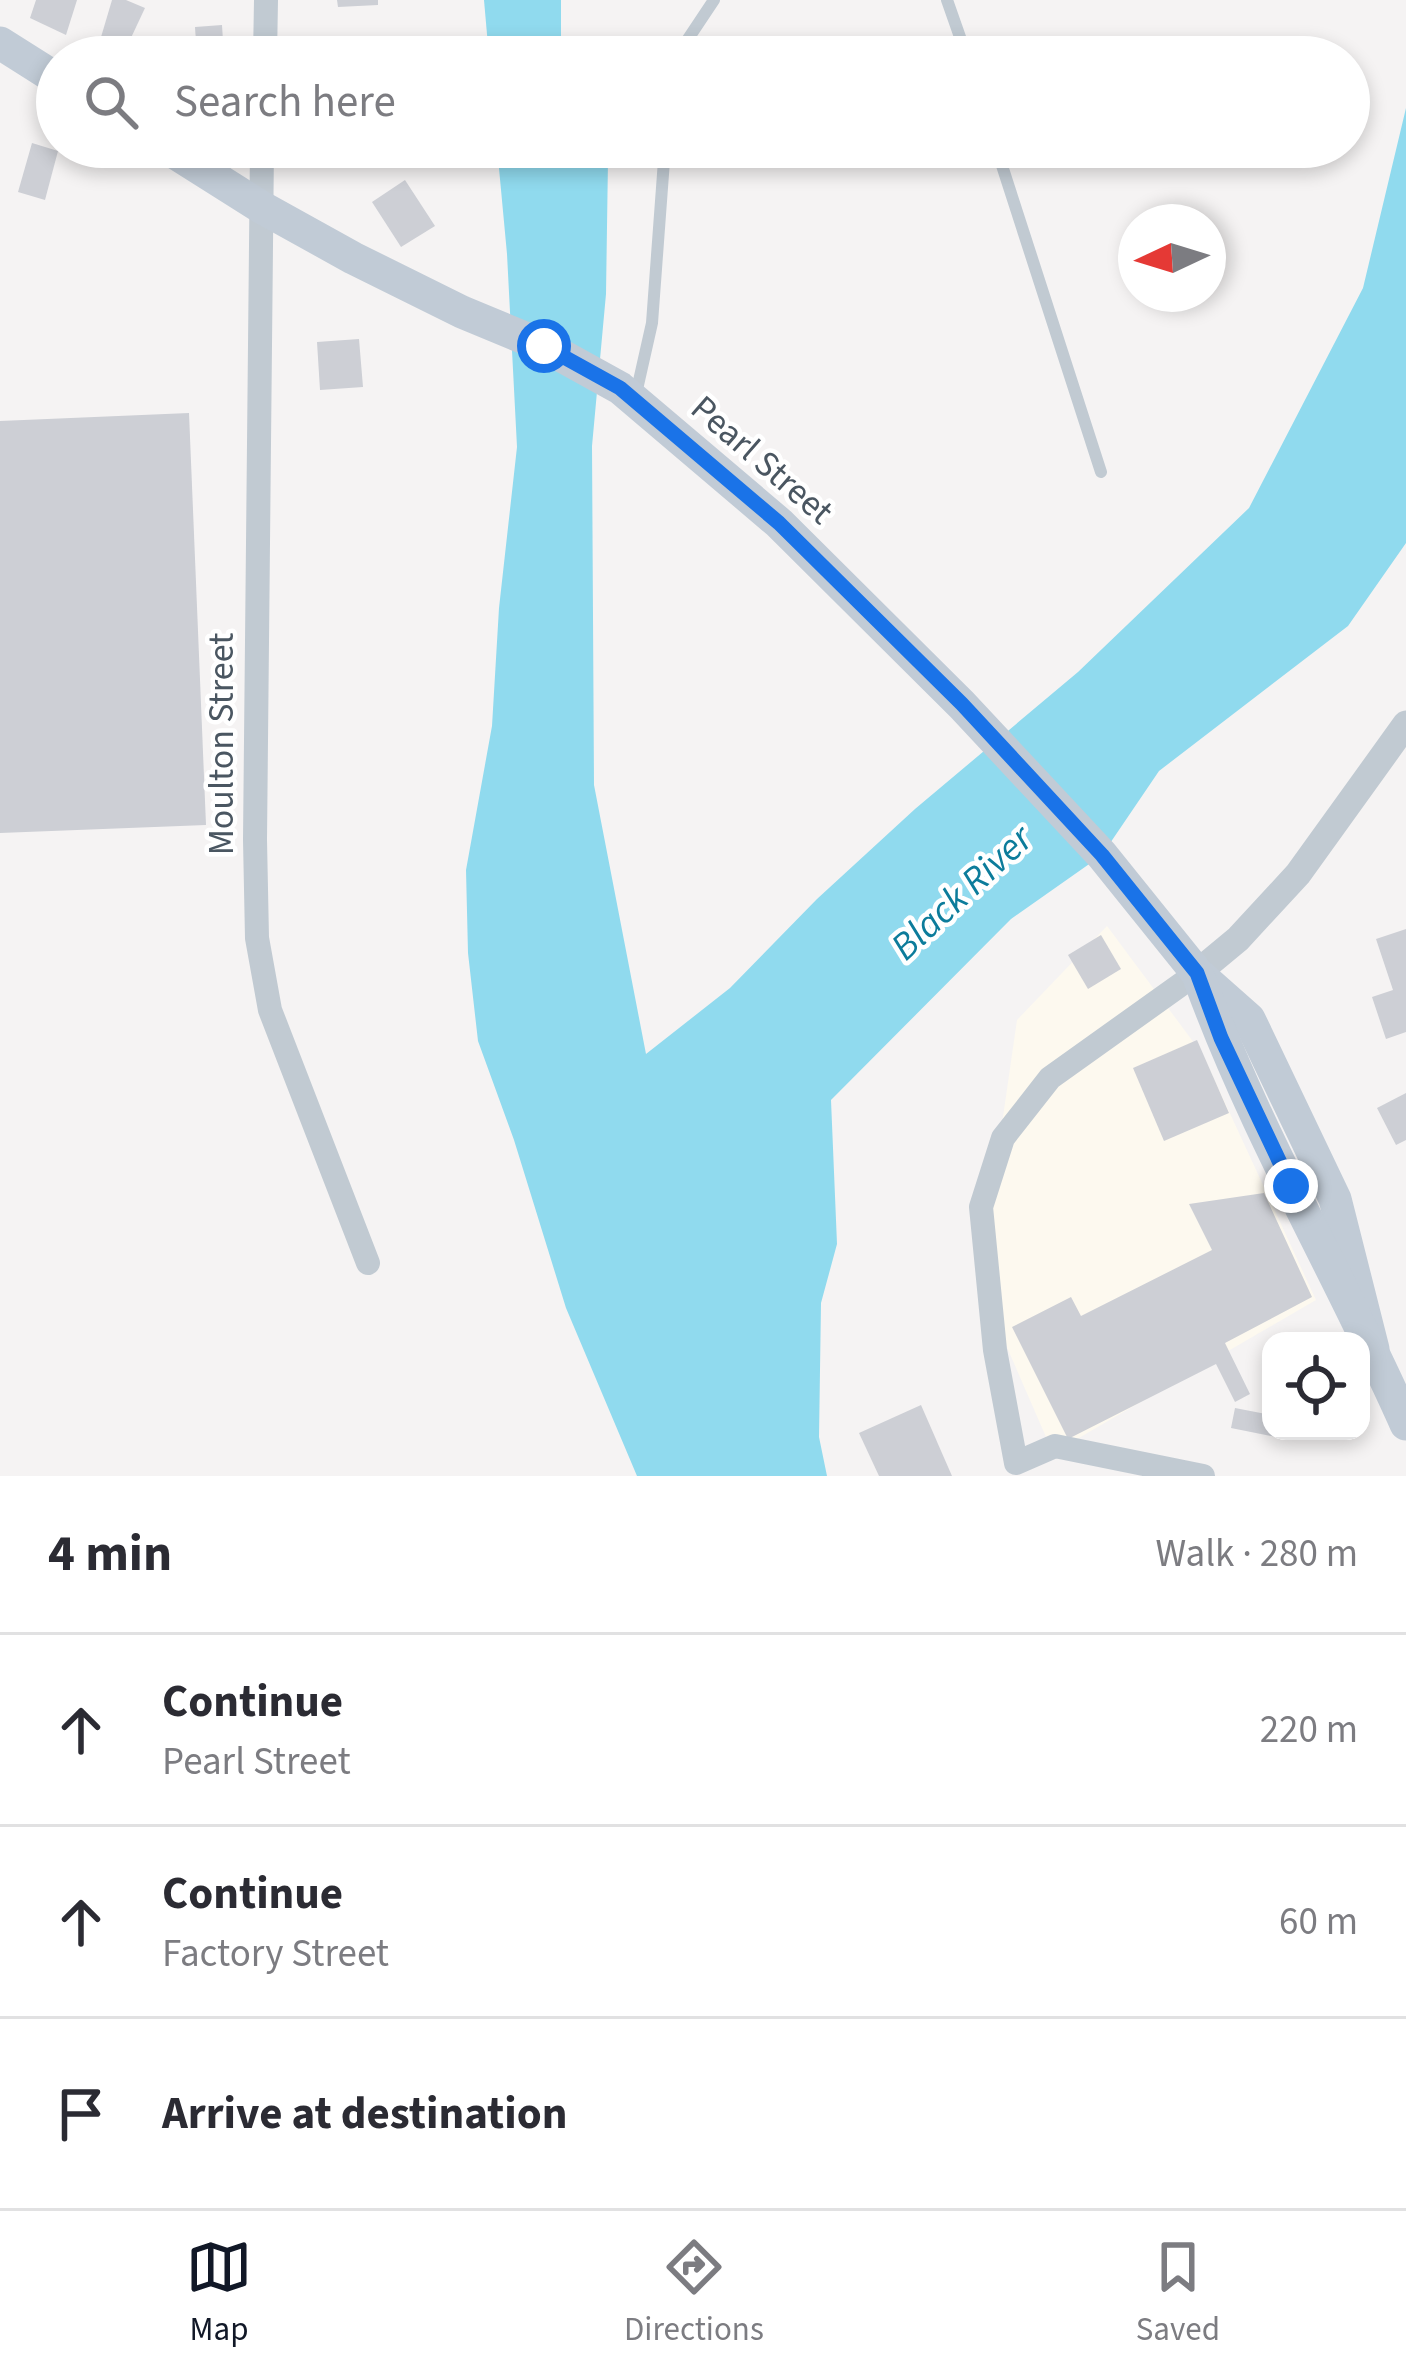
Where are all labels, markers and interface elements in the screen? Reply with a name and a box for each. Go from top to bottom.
search box [36,36,1370,168]
icon: search [78,69,144,135]
text: Search here [174,70,396,134]
north arrow [1118,204,1226,312]
route start [517,319,571,373]
street label: Pearl Street [680,384,844,536]
street label: Moulton Street [196,633,247,855]
water label: Black River [878,811,1047,974]
route end [1264,1159,1318,1213]
map controls [1262,1332,1370,1440]
button: locate [1262,1332,1370,1440]
text: 4 min [48,1518,172,1590]
text: Walk · 280 m [1155,1526,1358,1582]
text: Continue [162,1670,343,1734]
icon: ahead [48,1697,114,1763]
text: 220 m [1260,1702,1358,1758]
text: Pearl Street [162,1734,351,1790]
text: Continue [162,1862,343,1926]
icon: ahead [48,1889,114,1955]
text: 60 m [1279,1894,1358,1950]
text: Factory Street [162,1926,389,1982]
icon: arrive [48,2081,114,2147]
text: Arrive at destination [162,2082,567,2146]
tab: Map [186,2234,252,2353]
tab: Directions [624,2234,764,2353]
tab: Saved [1136,2234,1220,2353]

